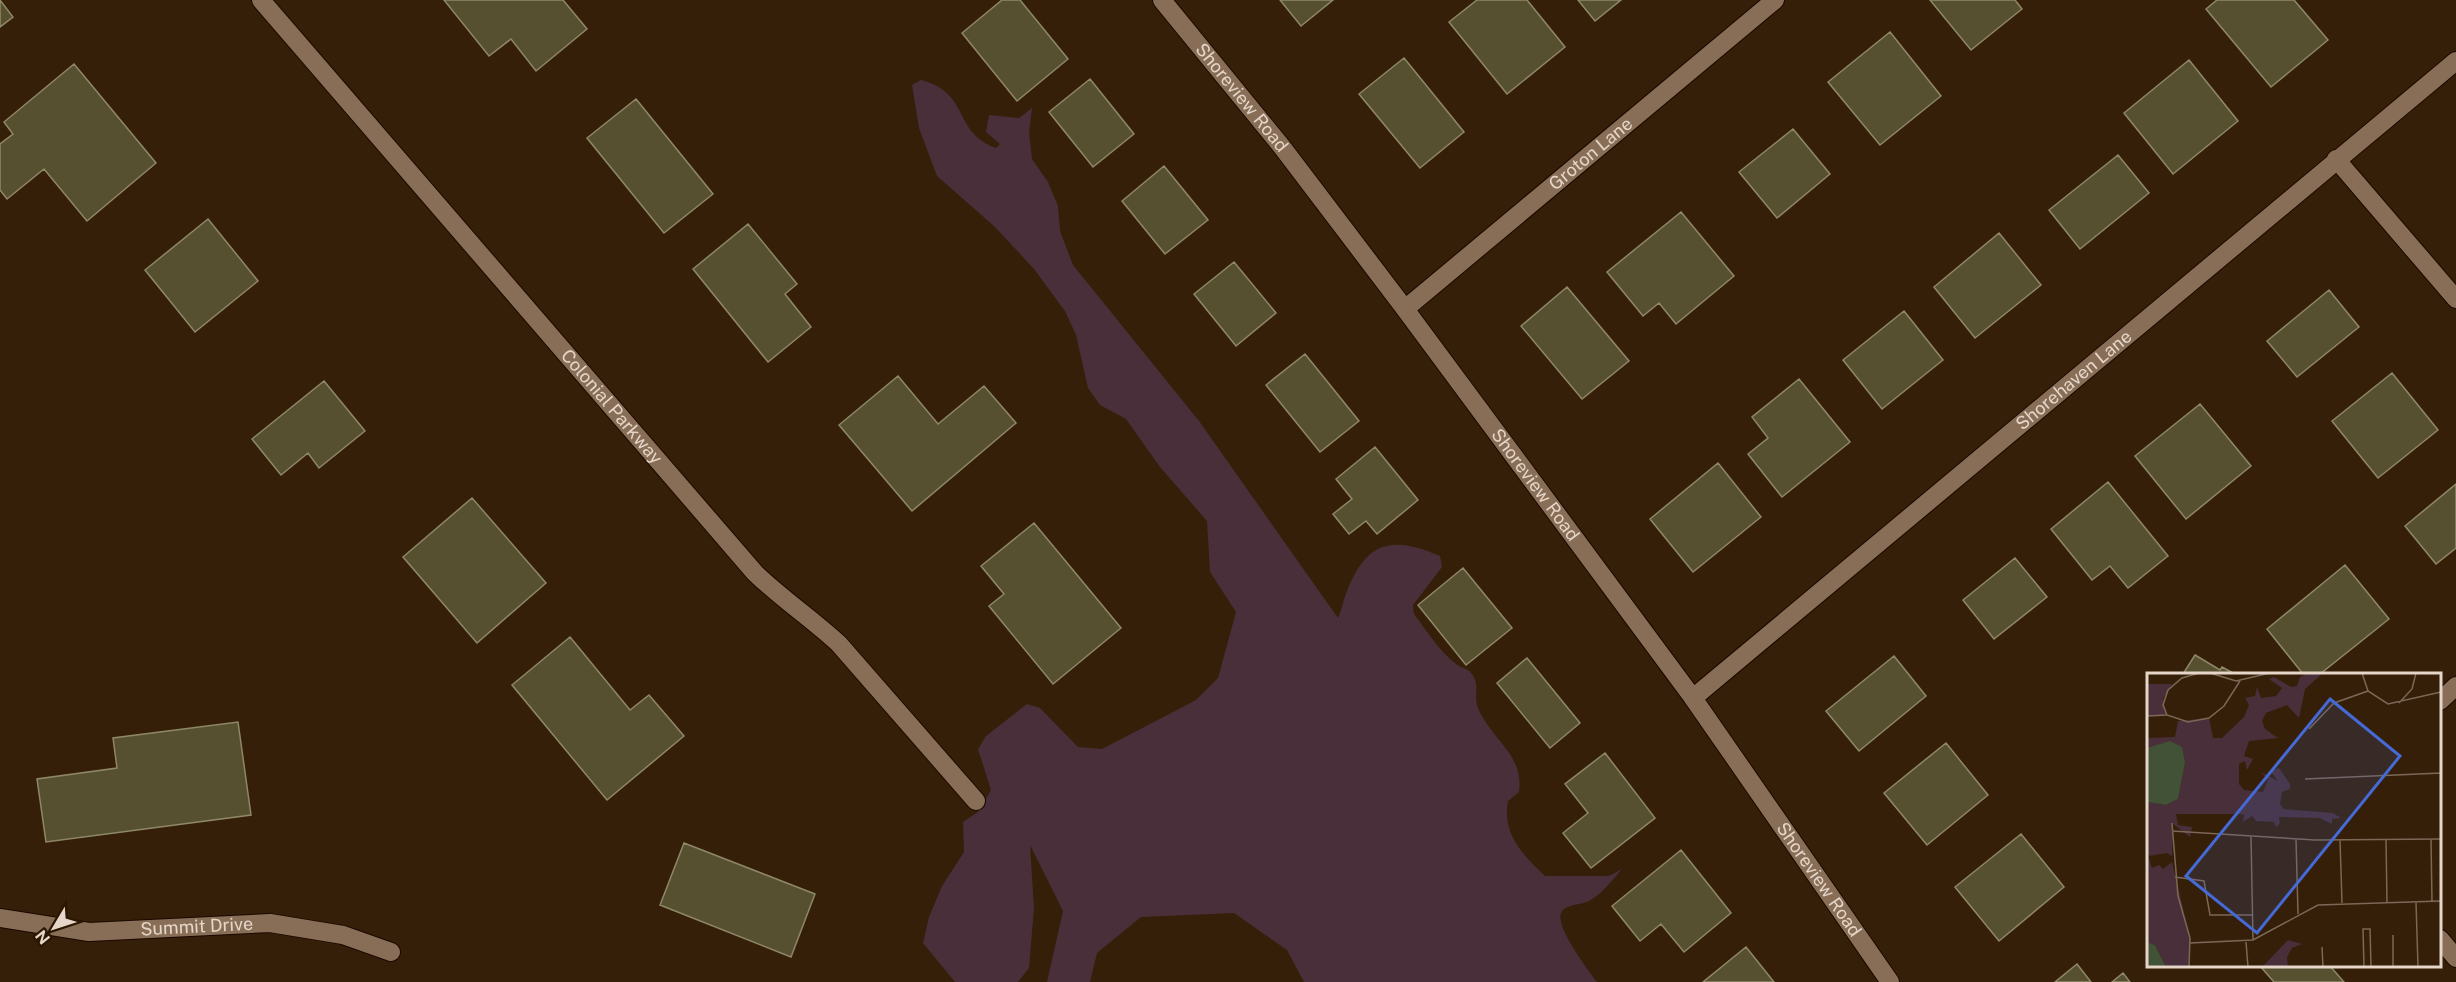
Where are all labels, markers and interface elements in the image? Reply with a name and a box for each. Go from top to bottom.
street label: Shoreview Road [1191,39,1293,156]
street label: Groton Lane [1544,113,1636,194]
street label: Shorehaven Lane [2011,325,2136,434]
street label: Colonial Parkway [557,345,667,468]
street label: Shoreview Road [1487,424,1584,545]
inset map [2147,673,2441,967]
street label: Shoreview Road [1772,818,1866,940]
north arrow [24,898,84,958]
street label: Summit Drive [140,913,254,939]
text: N [31,926,54,948]

